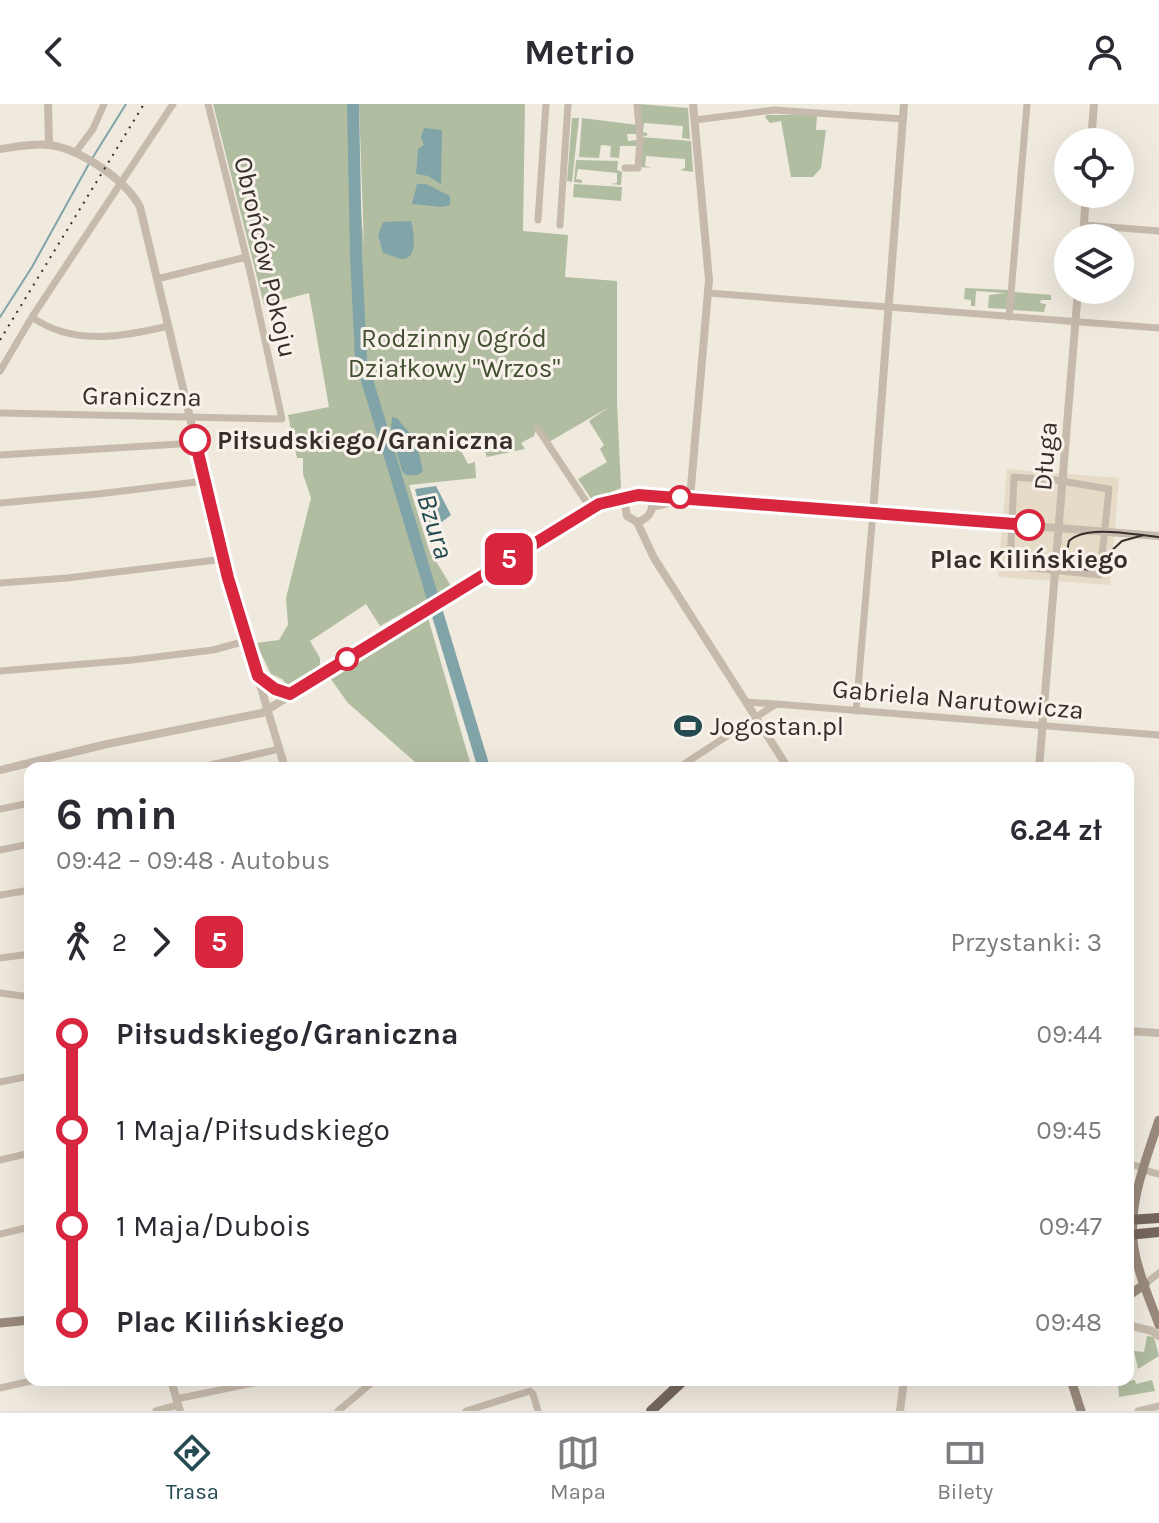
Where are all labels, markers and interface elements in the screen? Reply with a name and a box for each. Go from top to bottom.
icon: back [32,30,76,74]
icon: person [1083,30,1127,74]
text: Metrio [524,31,635,73]
map controls [1054,128,1134,304]
button: locate [1054,128,1134,208]
street label: Obrońców Pokoju [227,154,304,361]
button: layers [1054,224,1134,304]
park label: Rodzinny Ogród Działkowy "Wrzos" [348,323,560,384]
street label: Graniczna [82,380,202,413]
street label: Długa [1027,420,1064,492]
marker: Piłsudskiego/Graniczna [180,425,210,455]
place label: Piłsudskiego/Graniczna [217,425,514,456]
unlabelled marker [669,486,691,508]
water label: Bzura [410,489,461,563]
marker: Plac Kilińskiego [1014,510,1044,540]
line badge: 5 [483,533,535,585]
text: 5 [501,542,517,575]
place label: Plac Kilińskiego [930,544,1128,575]
unlabelled marker [336,648,358,670]
street label: Gabriela Narutowicza [831,673,1085,726]
sports icon: Jogostan.pl [673,711,703,741]
place label: Jogostan.pl [710,711,844,742]
text: 6 min [56,789,177,840]
text: 6.24 zł [1010,812,1102,848]
text: 09:42 – 09:48 · Autobus [56,845,330,876]
icon: walk [56,920,100,964]
icon: forward [139,920,183,964]
text: 5 [211,925,227,958]
text: 2 [112,927,127,958]
text: Przystanki: 3 [950,927,1102,958]
text: Piłsudskiego/Graniczna [116,1016,458,1052]
text: 09:44 [1036,1019,1102,1050]
text: 1 Maja/Piłsudskiego [116,1112,390,1148]
text: 09:45 [1036,1115,1102,1146]
text: 1 Maja/Dubois [116,1208,311,1244]
text: 09:47 [1039,1211,1102,1242]
text: Plac Kilińskiego [116,1304,344,1340]
text: 09:48 [1035,1307,1102,1338]
tab: Trasa [166,1431,219,1505]
tab: Mapa [550,1431,606,1505]
tab: Bilety [937,1431,993,1505]

